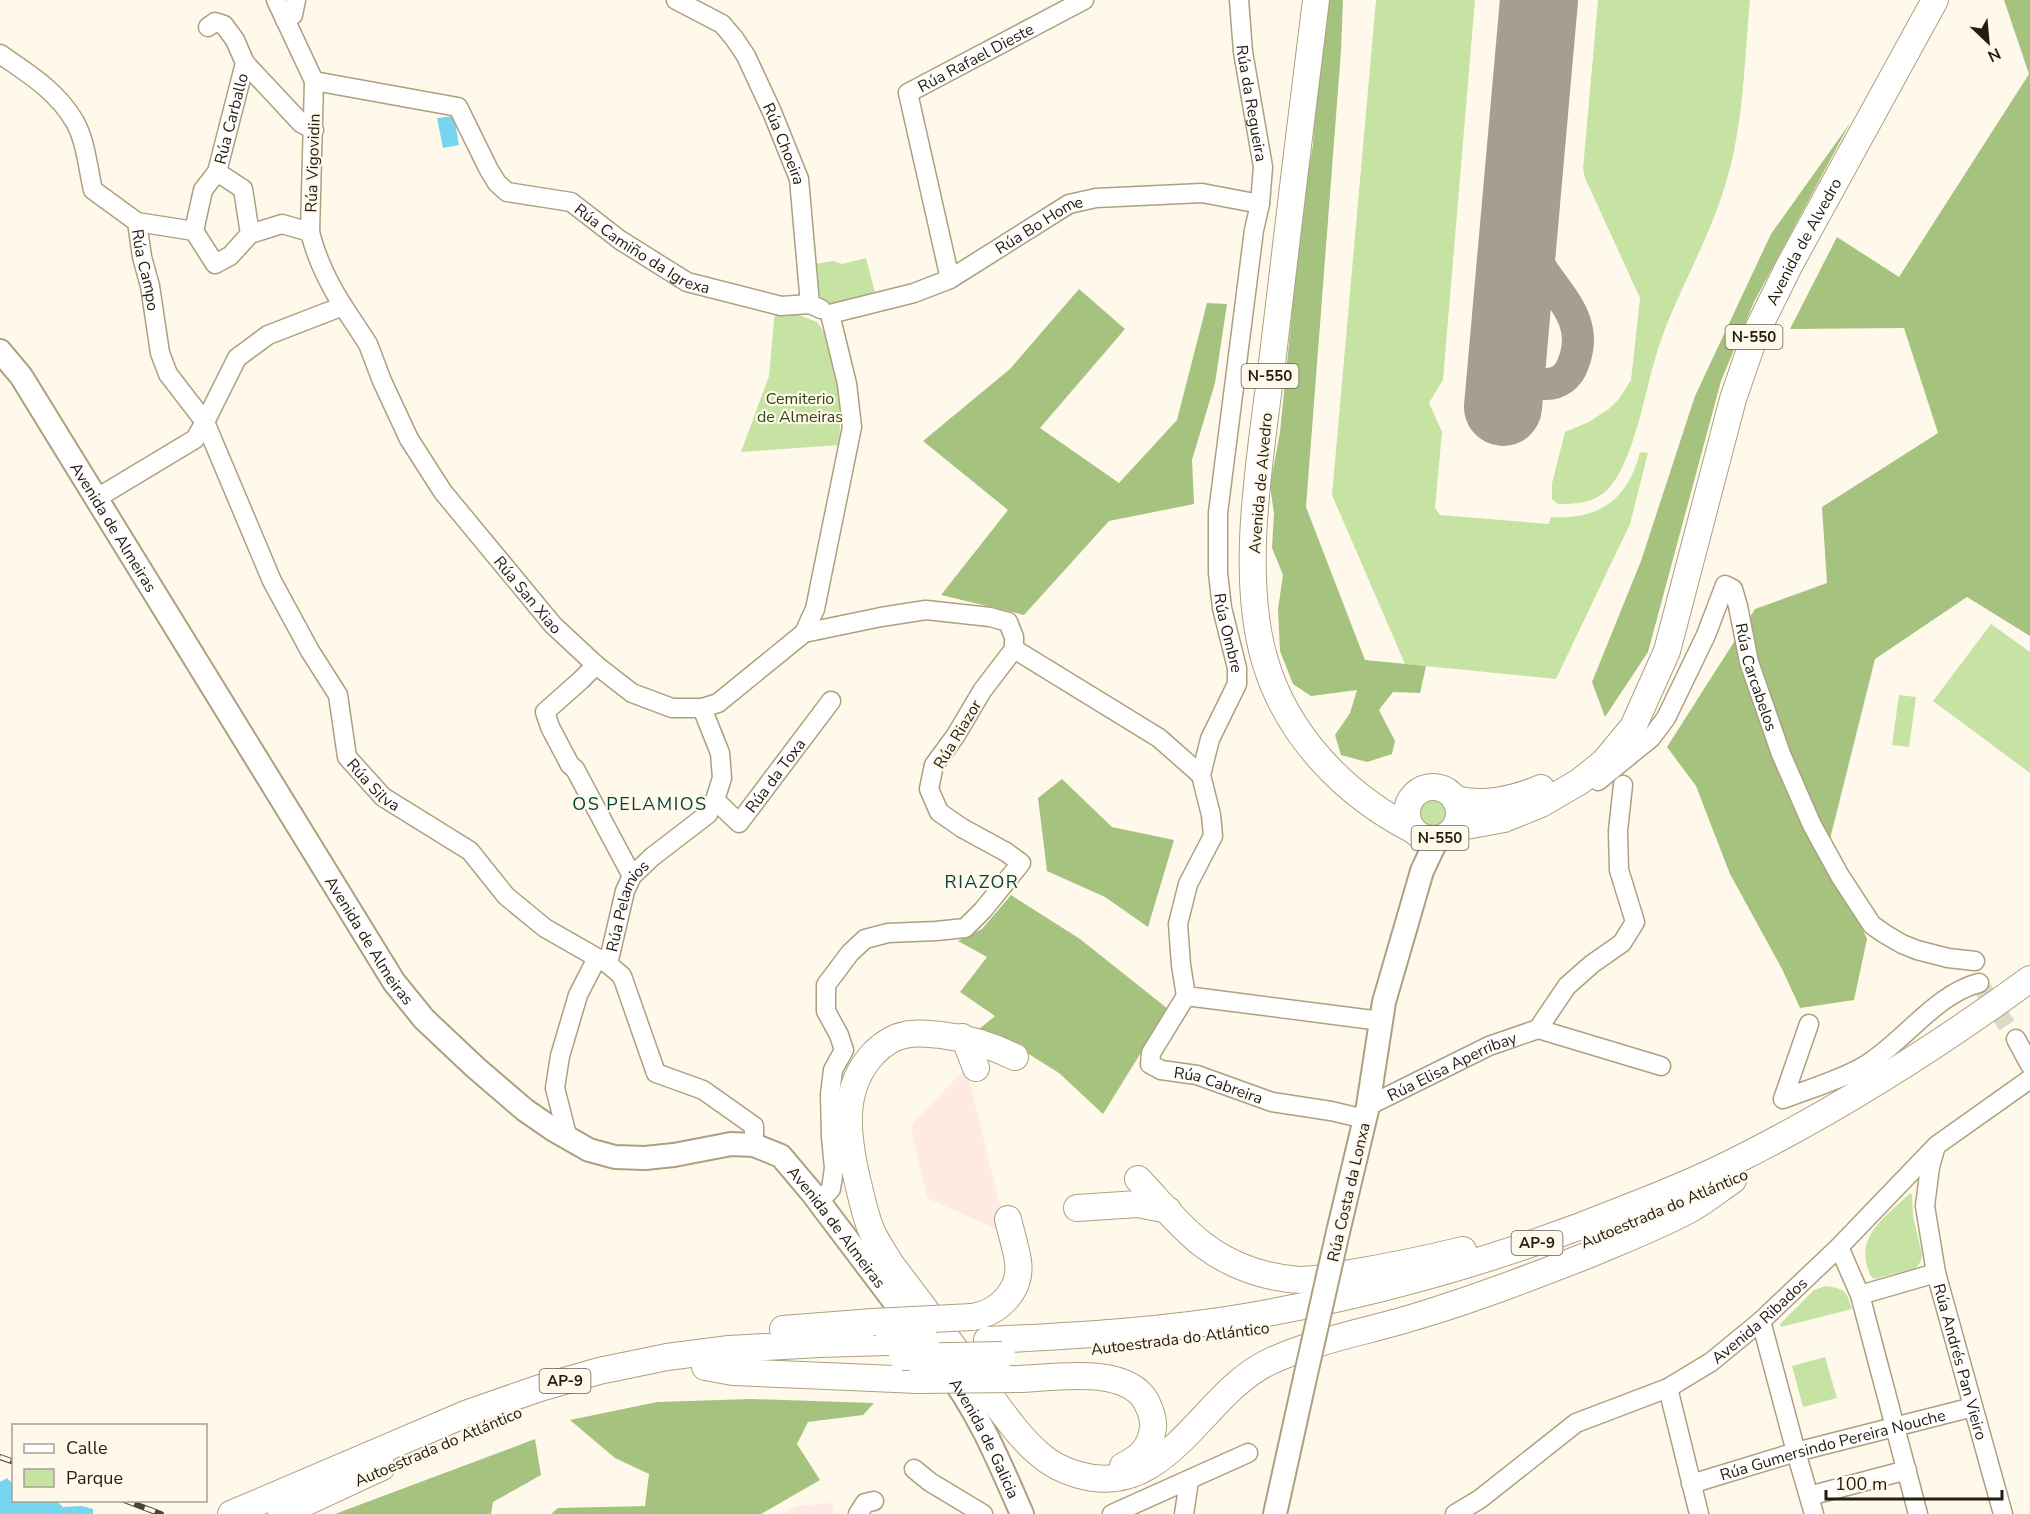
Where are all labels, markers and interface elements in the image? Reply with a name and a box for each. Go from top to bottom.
north arrow [1958,12,2018,72]
street label: Rúa Rafael Dieste [914,19,1038,98]
text: N [1984,42,2004,67]
street label: Rúa da Regueira [1230,44,1272,163]
street label: Rúa Carballo [209,71,254,167]
street label: Rúa Choeira [757,99,809,186]
street label: Rúa Vigovidin [300,113,326,213]
street label: Avenida de Alvedro [1761,174,1847,309]
street label: Rúa Bo Home [991,191,1085,260]
street label: Rúa Camiño da Igrexa [569,199,712,299]
street label: Rúa Campo [126,228,164,313]
road number: N-550 [1726,325,1782,349]
road number: N-550 [1242,364,1298,388]
park label: Cemiterio de Almeiras [757,388,843,428]
street label: Avenida de Alvedro [1244,412,1278,554]
street label: Avenida de Almeiras [65,458,161,597]
street label: Rúa San Xiao [488,552,566,640]
street label: Rúa Ombre [1208,592,1247,673]
street label: Rúa Carcabelos [1730,621,1782,734]
street label: Rúa Riazor [929,696,987,773]
street label: Rúa da Toxa [740,734,811,818]
street label: Rúa Silva [341,754,404,817]
district label: OS PELAMIOS [572,792,708,816]
road number: N-550 [1412,826,1468,850]
street label: Rúa Pelamios [601,855,654,954]
district label: RIAZOR [945,870,1019,894]
street label: Avenida de Almeiras [319,872,418,1010]
street label: Rúa Elisa Aperribay [1384,1027,1521,1107]
street label: Rúa Cabreira [1172,1062,1266,1110]
street label: Rúa Costa da Lonxa [1322,1120,1376,1264]
street label: Avenida de Almeiras [782,1162,890,1293]
street label: Autoestrada do Atlántico [1577,1164,1752,1254]
road number: AP-9 [1512,1231,1562,1255]
street label: Avenida Ribados [1707,1273,1812,1369]
street label: Rúa Andrés Pan Vieiro [1927,1281,1992,1443]
street label: Autoestrada do Atlántico [1089,1317,1271,1361]
road number: AP-9 [540,1369,590,1393]
street label: Avenida de Galicia [944,1374,1024,1502]
street label: Autoestrada do Atlántico [351,1402,526,1492]
street label: Rúa Gumersindo Pereira Nouche [1717,1404,1948,1487]
legend [12,1424,207,1502]
text: Calle [66,1436,108,1460]
scale bar [1826,1463,2002,1501]
text: Parque [66,1466,123,1490]
text: 100 m [1835,1472,1887,1496]

